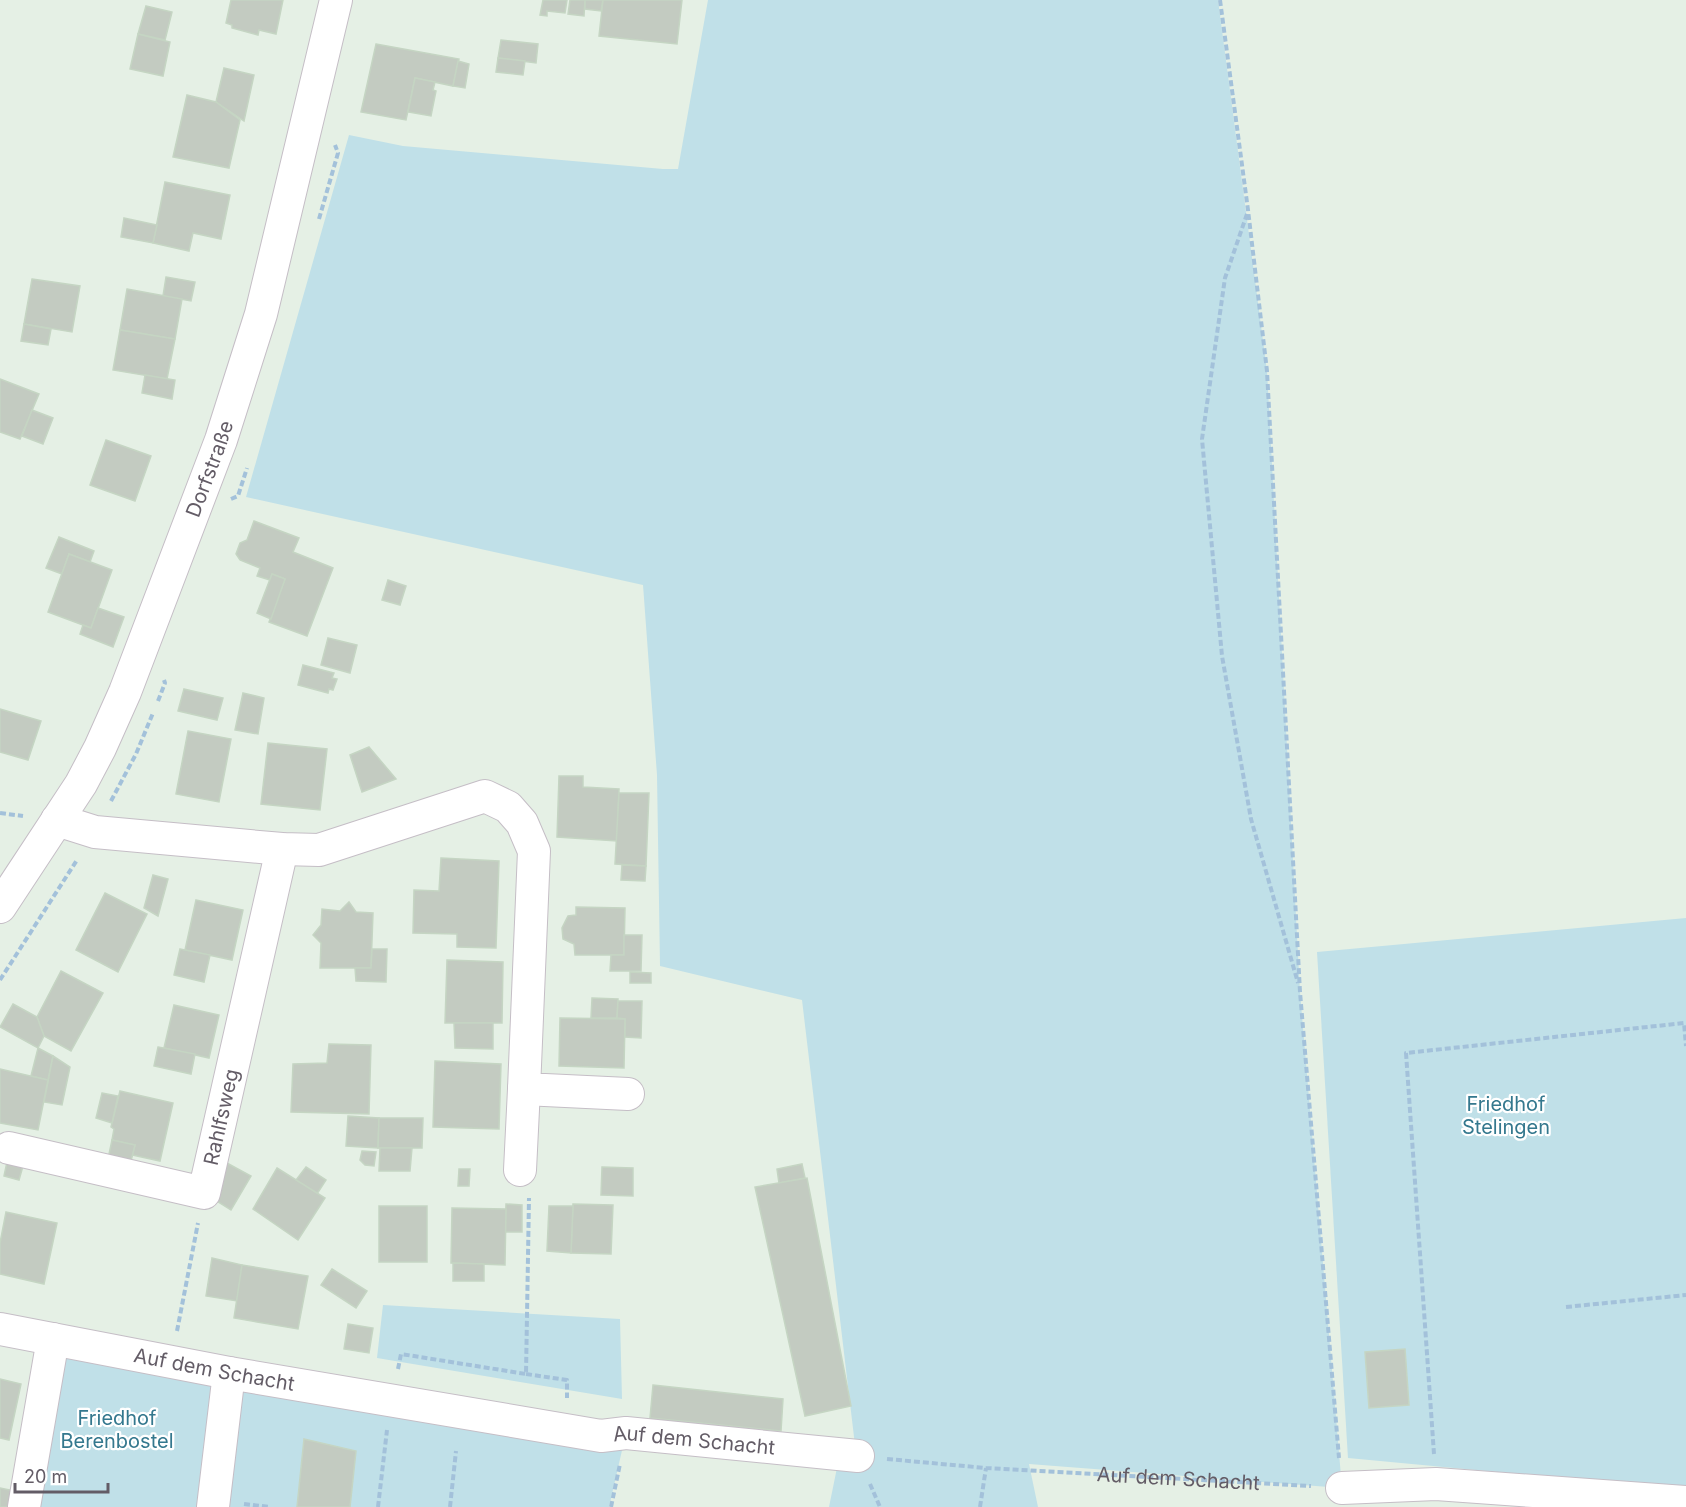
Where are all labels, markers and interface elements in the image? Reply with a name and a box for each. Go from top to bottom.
street label: Dorfstraße [181,418,238,520]
street label: Rahlfsweg [199,1067,244,1168]
park label: Friedhof Stelingen [1462,1092,1550,1139]
street label: Auf dem Schacht [132,1343,297,1396]
park label: Friedhof Berenbostel [60,1406,174,1453]
street label: Auf dem Schacht [612,1421,777,1460]
scale bar [15,1456,108,1494]
street label: Auf dem Schacht [1096,1462,1261,1495]
text: 20 m [24,1466,67,1487]

